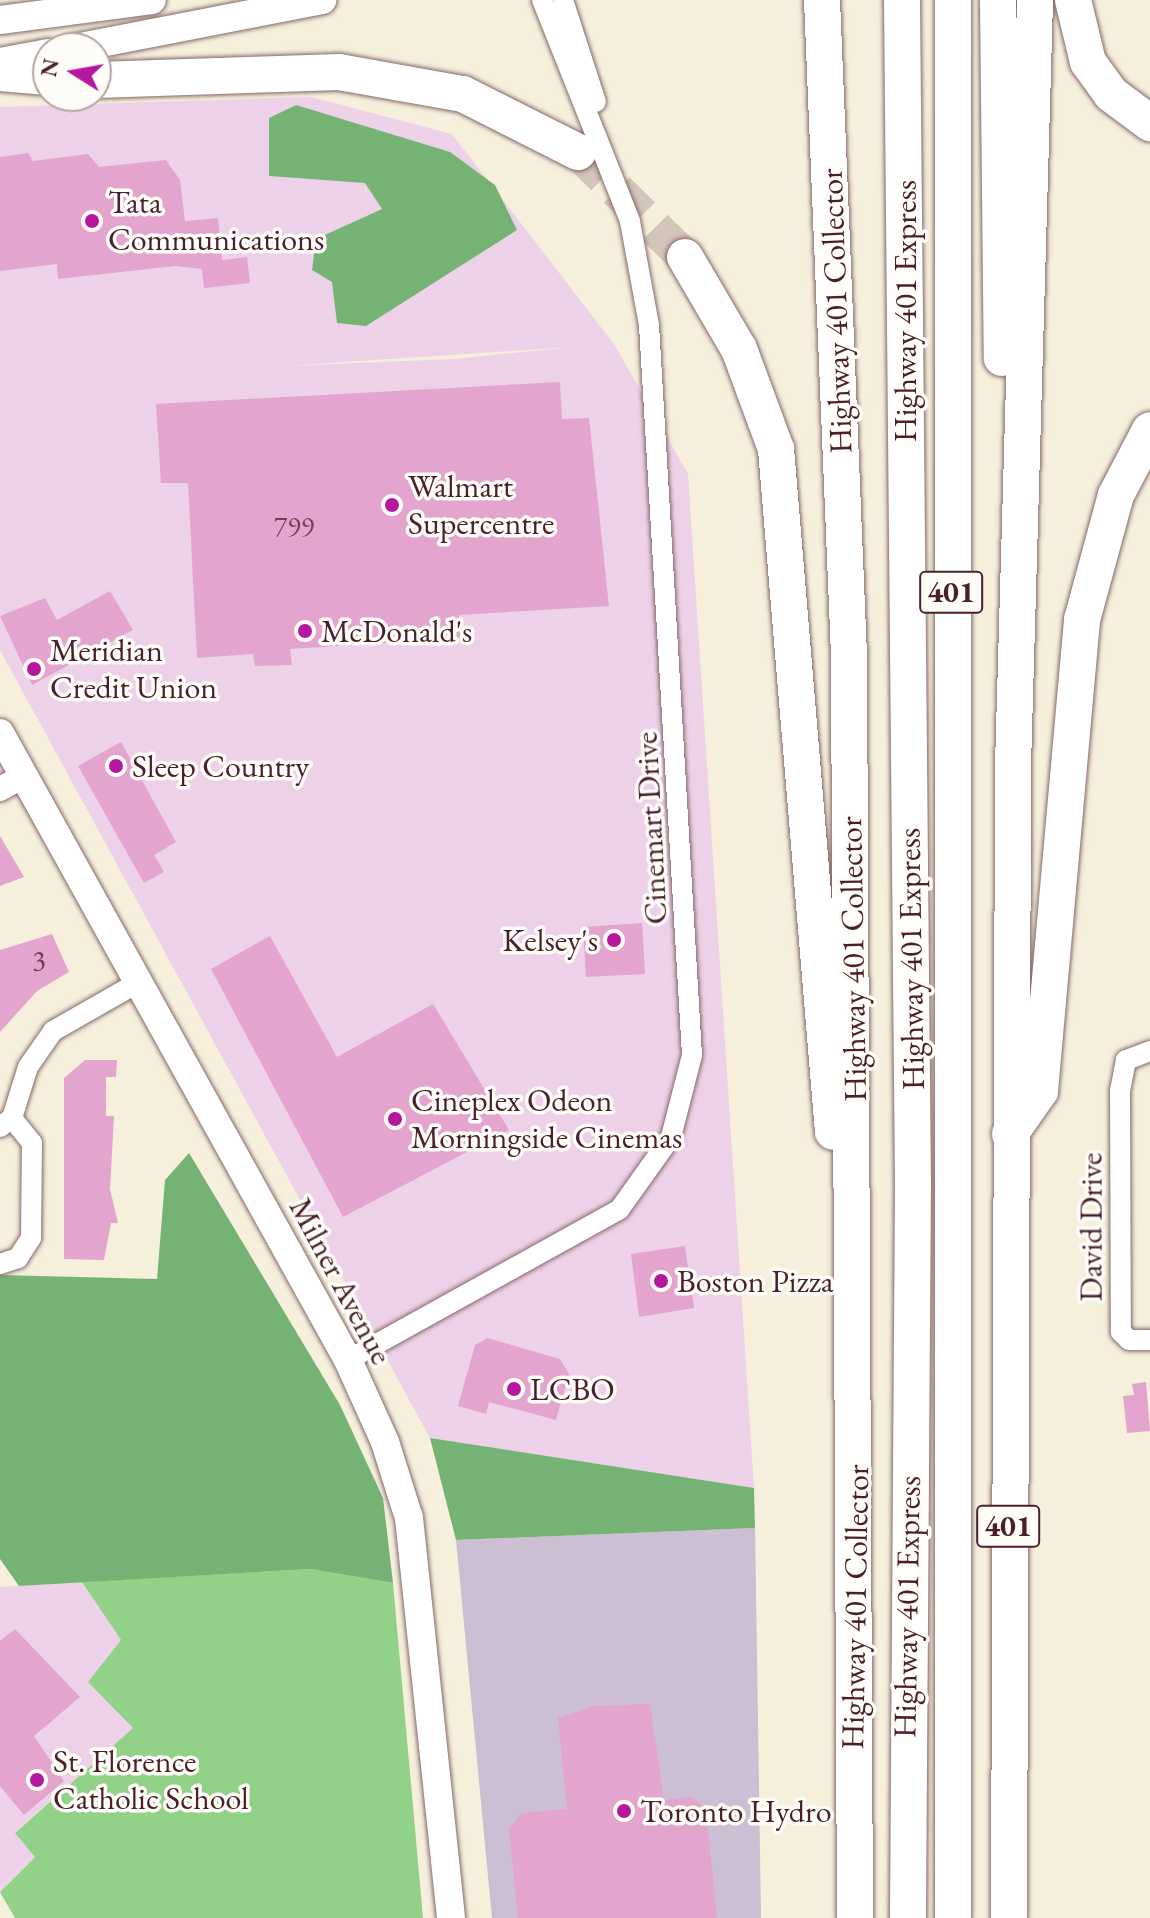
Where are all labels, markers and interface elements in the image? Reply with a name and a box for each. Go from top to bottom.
north arrow [32,32,112,112]
text: N [34,56,66,79]
street label: Highway 401 Collector [812,168,860,454]
street label: Highway 401 Express [886,180,924,442]
place label: Tata Communications [108,184,324,259]
marker: Tata Communications [83,212,101,230]
place label: Walmart Supercentre [408,468,554,543]
marker: Walmart Supercentre [383,496,401,514]
house number: 799 [274,509,314,543]
road number: 401 [919,566,983,618]
place label: McDonald's [321,612,472,650]
marker: McDonald's [296,622,314,640]
place label: Meridian Credit Union [50,632,217,707]
marker: Meridian Credit Union [25,660,43,678]
street label: Cinemart Drive [627,731,675,925]
place label: Sleep Country [132,747,309,785]
marker: Sleep Country [107,757,125,775]
street label: Highway 401 Collector [831,816,875,1102]
street label: Highway 401 Express [890,827,932,1091]
place label: Kelsey's [502,921,598,959]
marker: Kelsey's [605,931,623,949]
house number: 3 [32,943,46,977]
place label: Cineplex Odeon Morningside Cinemas [411,1082,682,1157]
marker: Cineplex Odeon Morningside Cinemas [386,1110,404,1128]
street label: David Drive [1072,1152,1110,1302]
street label: Milner Avenue [281,1191,401,1371]
place label: Boston Pizza [677,1262,834,1300]
marker: Boston Pizza [652,1272,670,1290]
place label: LCBO [530,1370,615,1408]
marker: LCBO [505,1380,523,1398]
street label: Highway 401 Collector [833,1464,877,1750]
street label: Highway 401 Express [886,1475,928,1739]
road number: 401 [976,1500,1040,1552]
place label: St. Florence Catholic School [53,1743,249,1818]
marker: St. Florence Catholic School [28,1771,46,1789]
place label: Toronto Hydro [640,1792,831,1830]
marker: Toronto Hydro [615,1802,633,1820]

